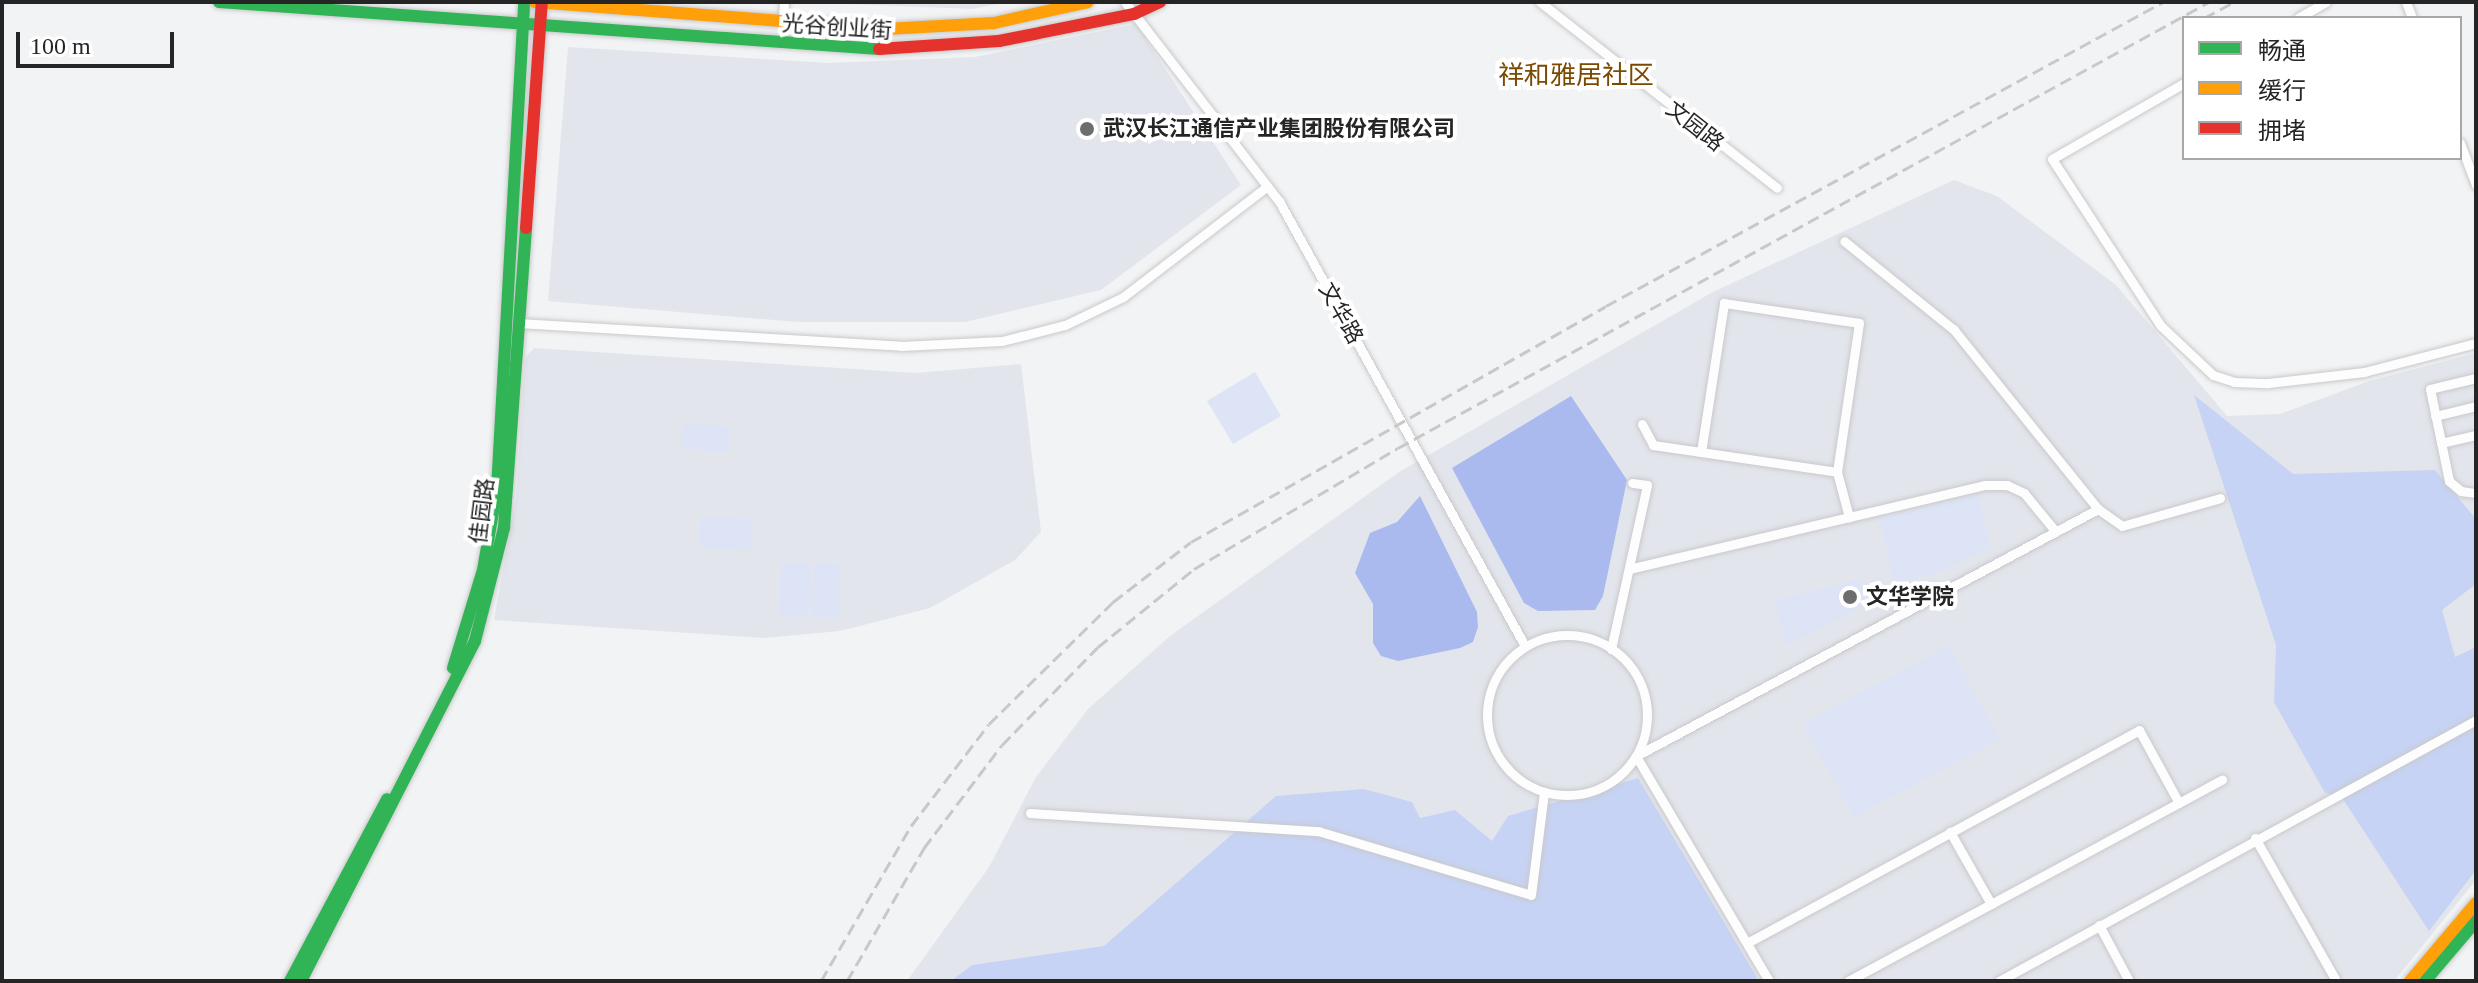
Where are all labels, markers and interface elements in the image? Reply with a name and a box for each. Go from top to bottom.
street label: 光谷创业街 [781,10,893,44]
scale bar [20,16,178,66]
legend [2182,16,2462,160]
text: 100 m [30,33,91,59]
text: 畅通 [2258,38,2306,64]
district label: 祥和雅居社区 [1498,60,1654,92]
text: 缓行 [2258,78,2306,104]
street label: 文园路 [1661,95,1729,157]
place label: 武汉长江通信产业集团股份有限公司 [1103,116,1455,142]
text: 拥堵 [2258,118,2306,144]
marker: 武汉长江通信产业集团股份有限公司 [1078,120,1096,138]
street label: 文华路 [1313,278,1369,348]
street label: 佳园路 [465,477,499,545]
place label: 文华学院 [1866,584,1954,610]
marker: 文华学院 [1841,588,1859,606]

